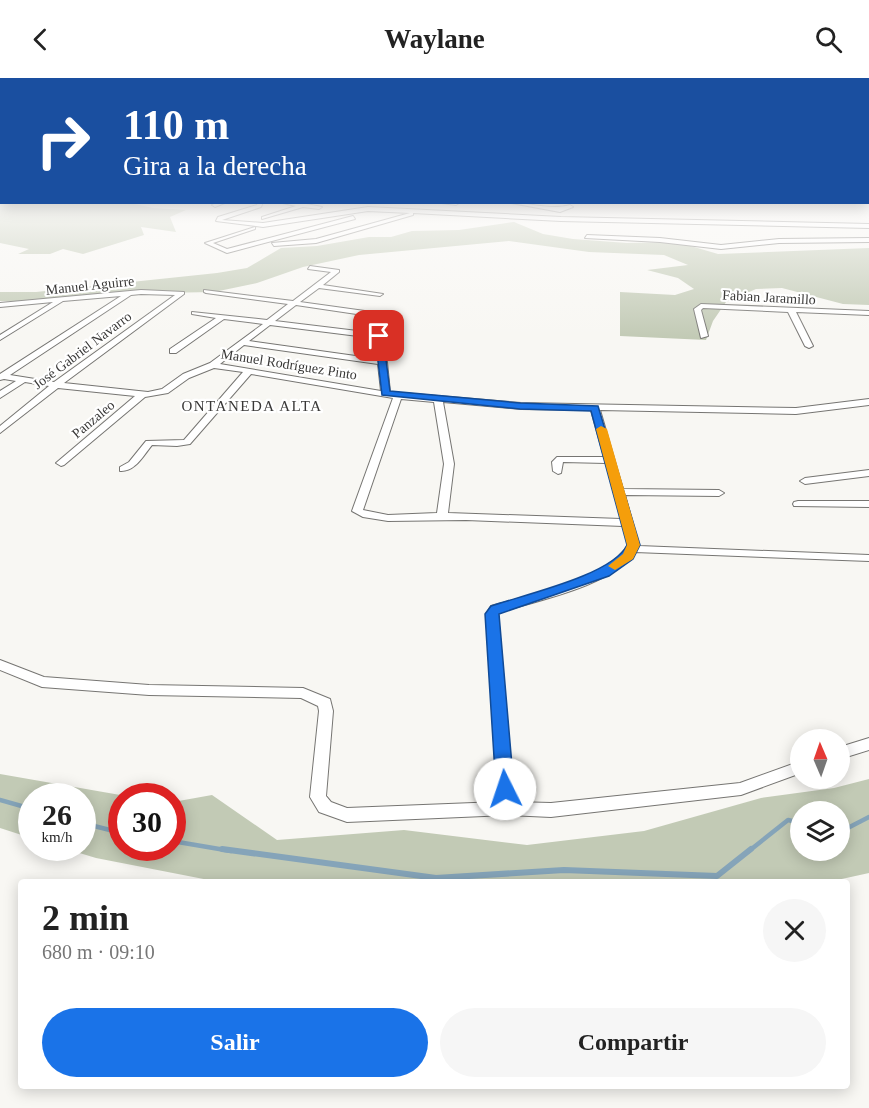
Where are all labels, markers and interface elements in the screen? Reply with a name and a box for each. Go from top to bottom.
icon: back [24,23,57,56]
icon: search [812,23,845,56]
text: Waylane [384,24,485,54]
icon: right [24,102,102,180]
text: 110 m [123,102,229,148]
text: Gira a la derecha [123,151,307,181]
street label: Manuel Aguirre [45,273,135,298]
street label: Fabian Jaramillo [722,288,816,307]
street label: José Gabriel Navarro [30,309,134,392]
pin [353,310,404,361]
icon: arrive [362,319,395,352]
street label: Manuel Rodríguez Pinto [220,346,358,383]
street label: Panzaleo [69,397,117,441]
district label: ONTANEDA ALTA [181,398,323,414]
north arrow [790,729,850,789]
map controls [790,729,850,861]
position arrow [473,757,537,821]
speed limit sign: 30 [108,783,186,861]
text: 26 [42,798,72,831]
button: layers [790,801,850,861]
text: km/h [42,829,72,845]
text: 2 min [42,898,129,938]
button: close [763,899,826,962]
text: 680 m · 09:10 [42,941,155,963]
button: Salir [42,1008,428,1077]
button: Compartir [440,1008,826,1077]

